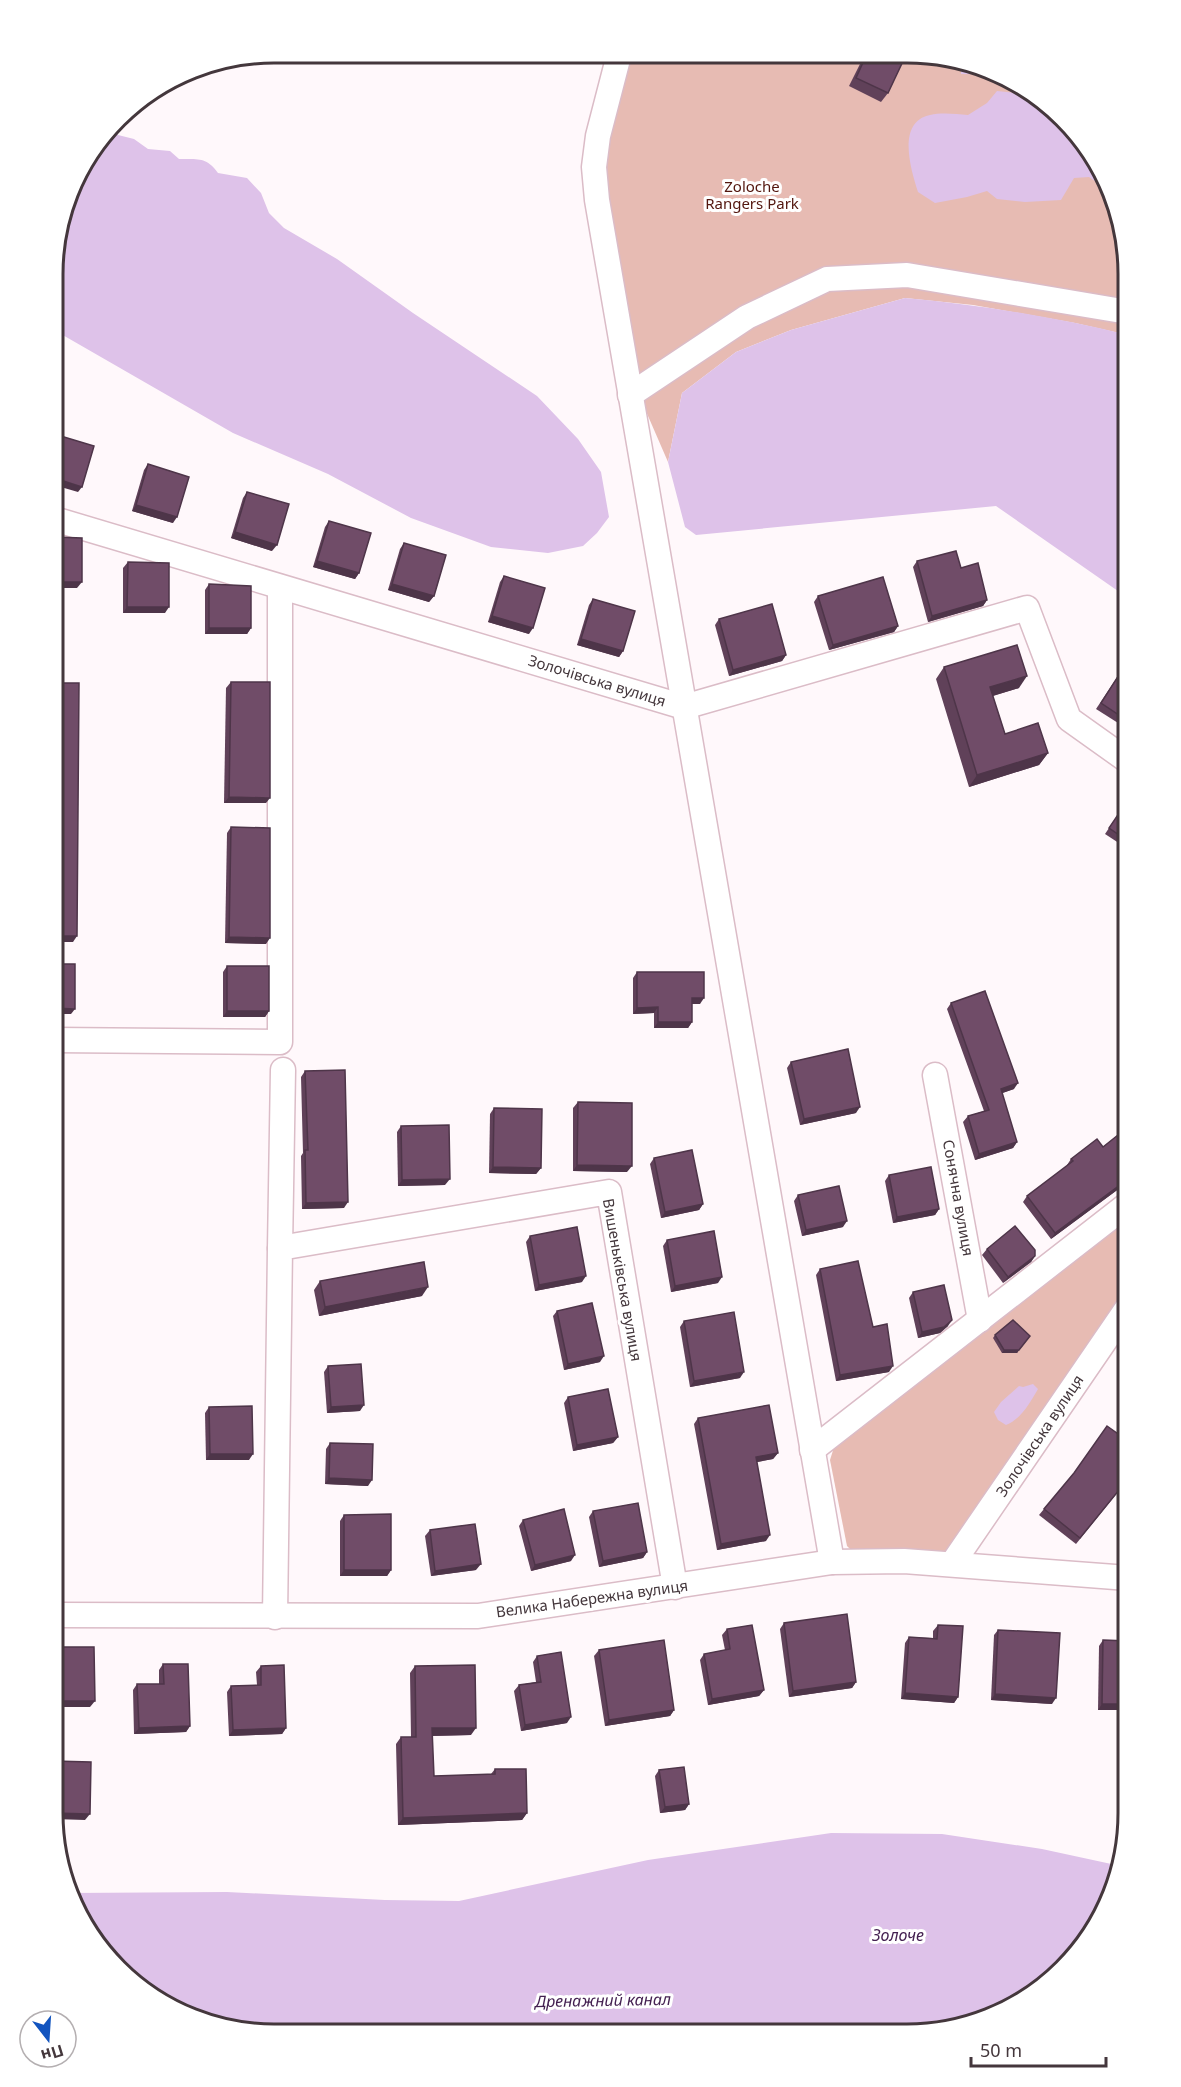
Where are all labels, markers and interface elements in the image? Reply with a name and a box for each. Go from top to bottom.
park label: Zoloche Rangers Park [705,176,799,213]
street label: Золочівська вулиця [526,650,669,710]
street label: Сонячна вулиця [939,1138,979,1258]
street label: Вишеньківська вулиця [599,1197,647,1363]
street label: Золочівська вулиця [991,1371,1087,1500]
street label: Велика Набережна вулиця [494,1575,689,1621]
water label: Золоче [871,1924,924,1946]
water label: Дренажний канал [533,1988,671,2012]
north arrow [18,2009,78,2069]
scale bar [971,2030,1106,2068]
text: 50 m [980,2038,1022,2062]
text: Пн [38,2040,66,2067]

